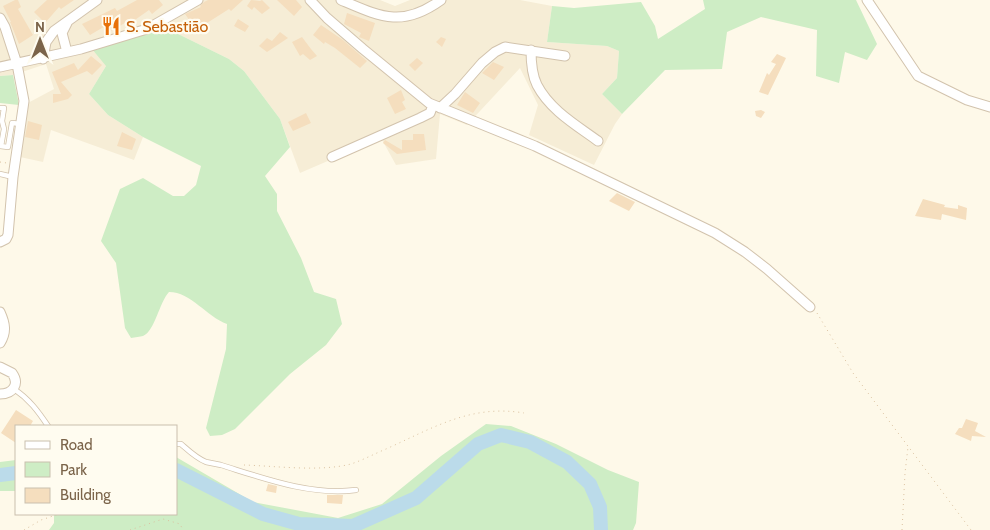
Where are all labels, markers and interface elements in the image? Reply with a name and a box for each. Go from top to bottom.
north arrow [15,15,65,65]
restaurant icon: S. Sebastião [100,15,122,37]
place label: S. Sebastião [126,17,208,36]
text: N [35,18,45,36]
legend [15,425,178,515]
text: Road [60,436,93,454]
text: Park [60,461,87,479]
text: Building [60,486,111,504]

